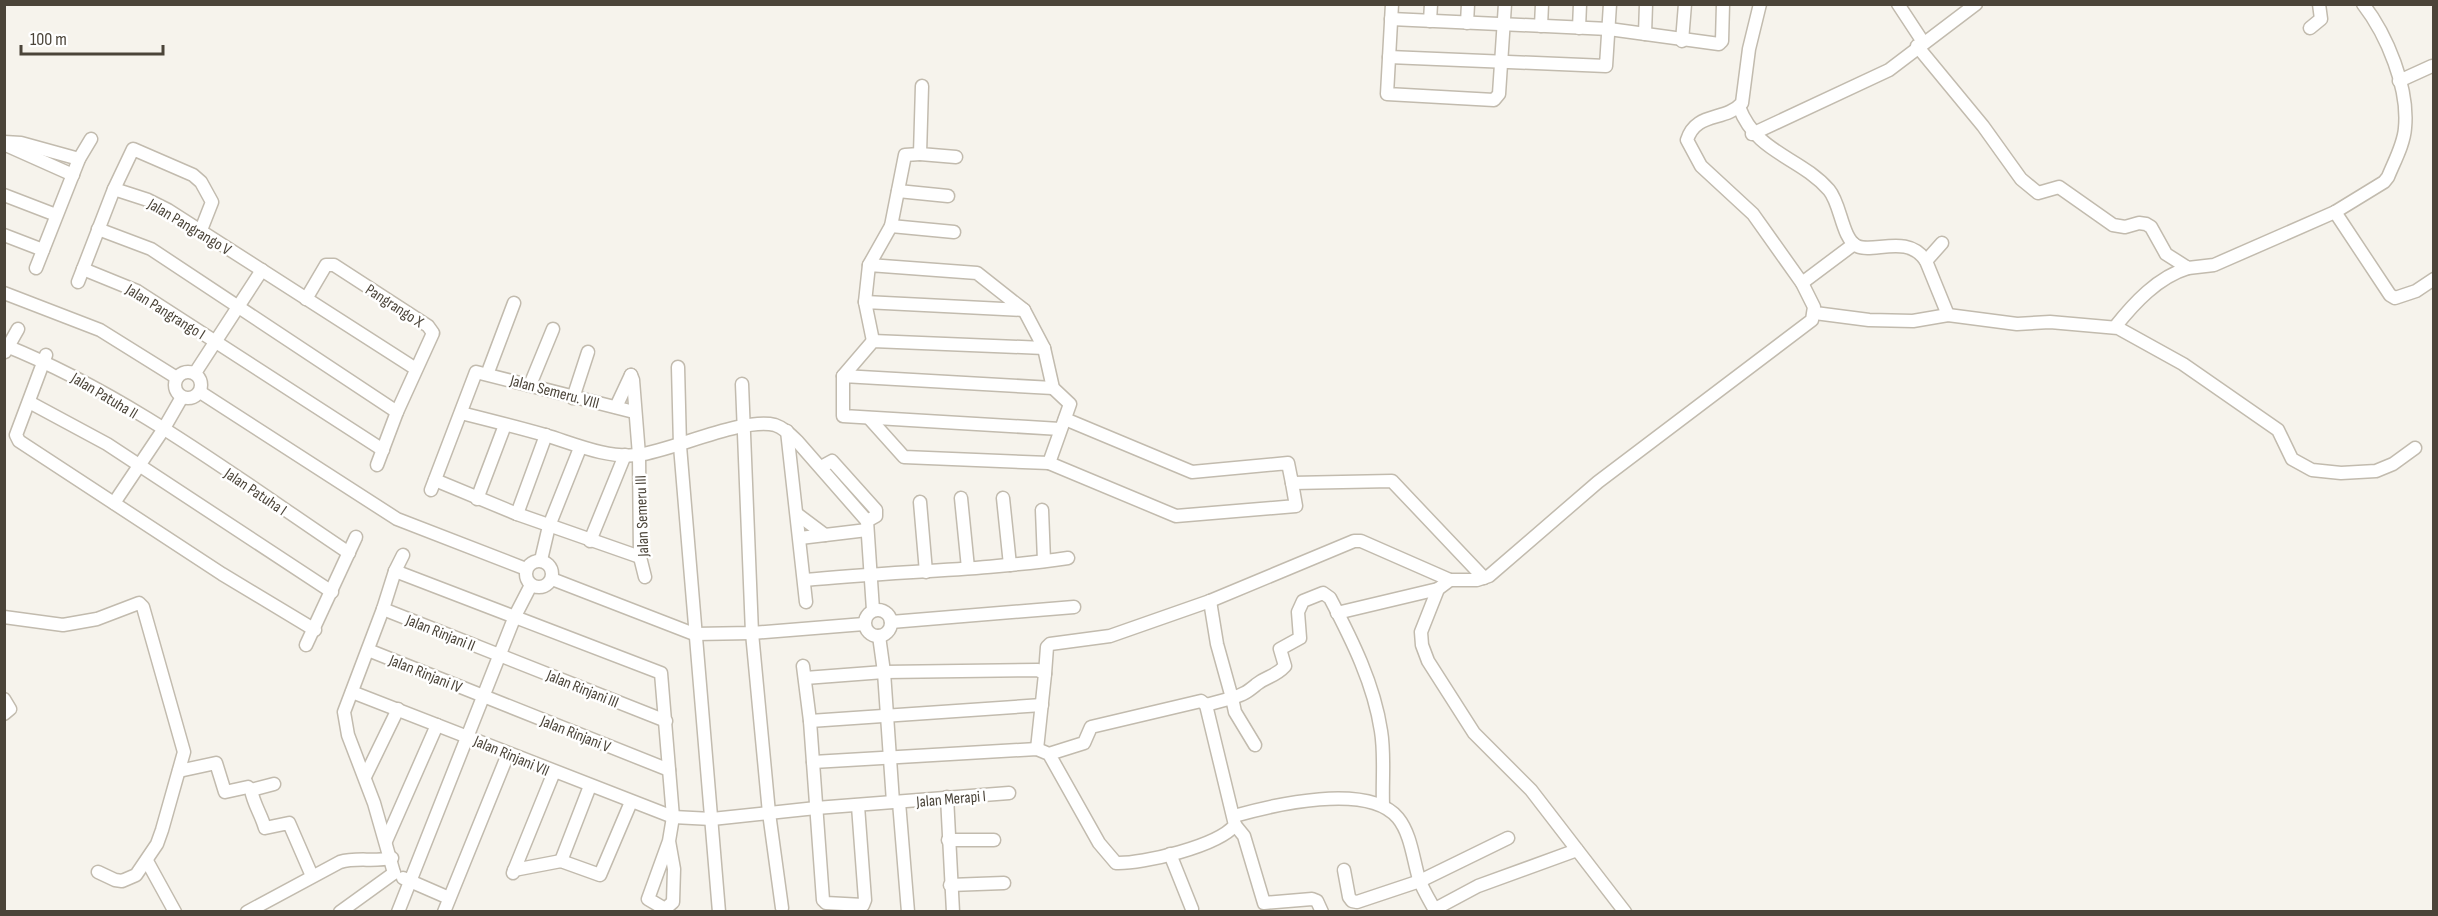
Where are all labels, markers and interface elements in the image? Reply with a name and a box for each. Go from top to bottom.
scale bar [21,18,164,56]
text: 100 m [30,29,67,50]
street label: Jalan Pangrango V [143,194,235,260]
street label: Jalan Pangrango I [121,280,208,344]
street label: Pangrango X [362,280,427,332]
street label: Jalan Patuha II [67,369,141,424]
street label: Jalan Semeru. VIII [507,371,601,413]
street label: Jalan Patuha I [220,464,290,520]
street label: Jalan Semeru III [632,475,653,558]
street label: Jalan Rinjani II [402,611,478,656]
street label: Jalan Rinjani IV [385,651,465,698]
street label: Jalan Rinjani III [543,666,621,712]
street label: Jalan Rinjani V [537,711,614,757]
street label: Jalan Rinjani VII [470,732,552,781]
street label: Jalan Merapi I [915,787,987,812]

